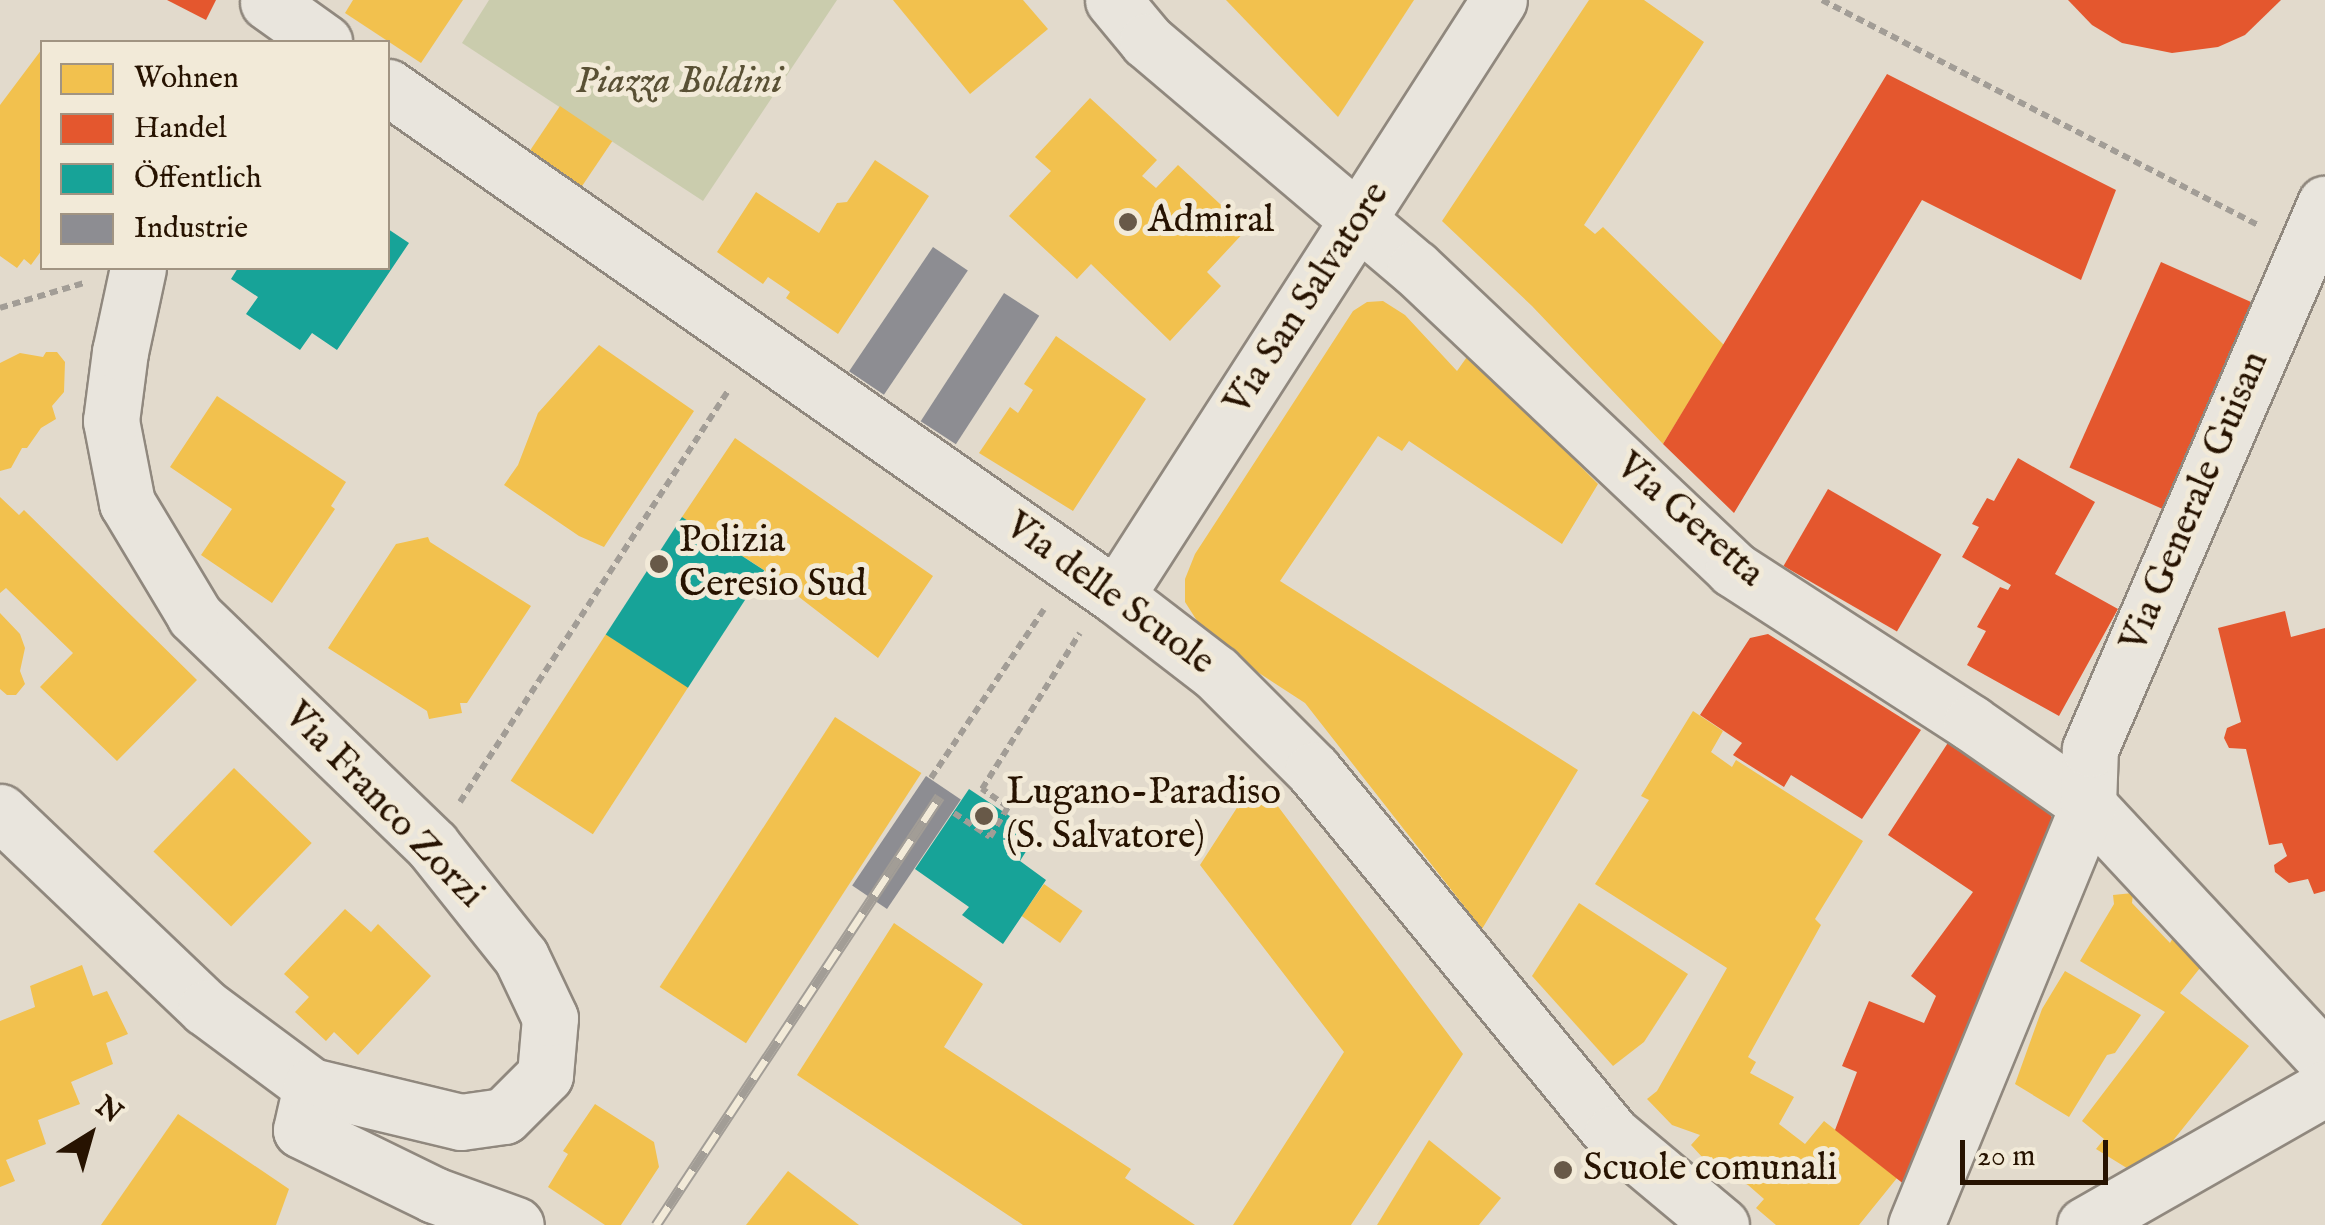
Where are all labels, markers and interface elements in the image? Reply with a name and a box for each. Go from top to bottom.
legend [40,40,390,270]
text: Wohnen [134,60,239,98]
park label: Piazza Boldini [576,60,782,106]
text: Handel [134,110,227,148]
text: Öffentlich [134,160,262,198]
street label: Via San Salvatore [1216,174,1400,424]
place label: Admiral [1148,199,1274,245]
text: Industrie [134,210,248,248]
marker: Admiral [1117,211,1139,233]
street label: Via Generale Guisan [2112,345,2280,659]
street label: Via Geretta [1606,444,1772,598]
street label: Via delle Scuole [996,504,1222,686]
place label: Polizia Ceresio Sud [679,519,867,608]
marker: Polizia Ceresio Sud [648,553,670,575]
street label: Via Franco Zorzi [274,694,492,918]
place label: Lugano-Paradiso (S. Salvatore) [1006,771,1281,861]
marker: Lugano-Paradiso (S. Salvatore) [971,803,997,829]
north arrow [40,1085,140,1185]
text: N [88,1089,129,1132]
scale bar [1965,1120,2112,1182]
text: 20 m [1977,1138,2036,1176]
place label: Scuole comunali [1583,1147,1837,1193]
marker: Scuole comunali [1552,1159,1574,1181]

